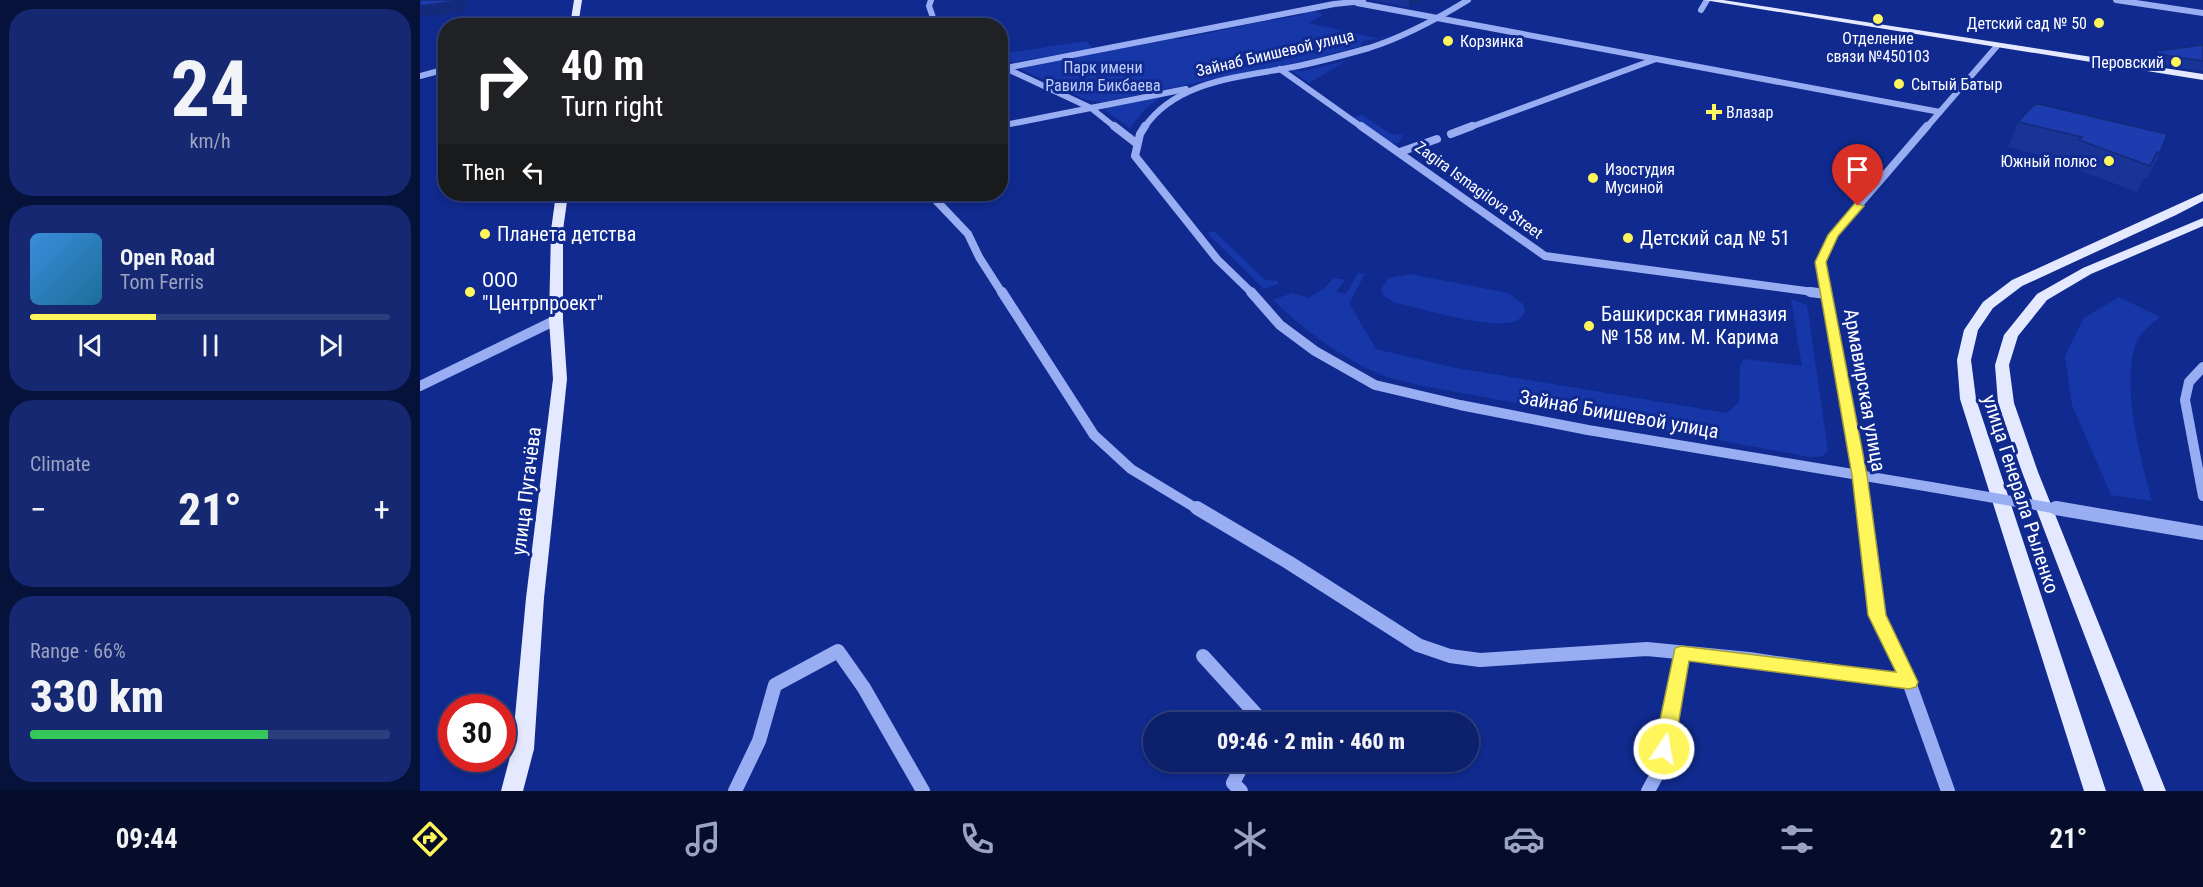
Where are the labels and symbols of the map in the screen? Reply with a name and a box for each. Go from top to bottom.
marker: Отделение связи №450103 [1871,12,1885,26]
place label: Детский сад № 50 [1967,14,2087,33]
marker: Детский сад № 50 [2092,16,2106,30]
street label: Зайнаб Биишевой улица [1194,26,1356,80]
place label: Отделение связи №450103 [1826,29,1930,66]
place label: Корзинка [1460,32,1523,51]
marker: Корзинка [1441,34,1455,48]
place label: Перовский [2091,53,2164,72]
marker: Перовский [2169,55,2183,69]
park label: Парк имени Равиля Бикбаева [1045,58,1161,95]
place label: Сытый Батыр [1911,75,2002,94]
marker: Сытый Батыр [1892,77,1906,91]
place label: Влазар [1726,103,1773,122]
marker: Влазар [1707,105,1721,119]
street label: Zagira Ismagilova Street [1411,137,1547,243]
pin [1832,144,1883,206]
place label: Южный полюс [2000,152,2097,171]
marker: Южный полюс [2102,154,2116,168]
place label: Изостудия Мусиной [1605,160,1675,197]
marker: Изостудия Мусиной [1586,171,1600,185]
place label: Планета детства [497,222,636,246]
place label: Детский сад № 51 [1640,226,1790,250]
marker: Планета детства [478,227,492,241]
marker: Детский сад № 51 [1621,231,1635,245]
place label: ООО "Центрпроект" [482,268,603,315]
marker: ООО "Центрпроект" [463,285,477,299]
place label: Башкирская гимназия № 158 им. М. Карима [1601,302,1787,349]
street label: Армавирская улица [1839,307,1891,473]
marker: Башкирская гимназия № 158 им. М. Карима [1582,319,1596,333]
street label: Зайнаб Биишевой улица [1517,385,1721,443]
street label: улица Генерала Рыленко [1978,392,2064,596]
street label: улица Пугачёва [506,425,546,557]
speed limit sign: 30 [438,694,516,772]
position arrow [1632,717,1696,781]

